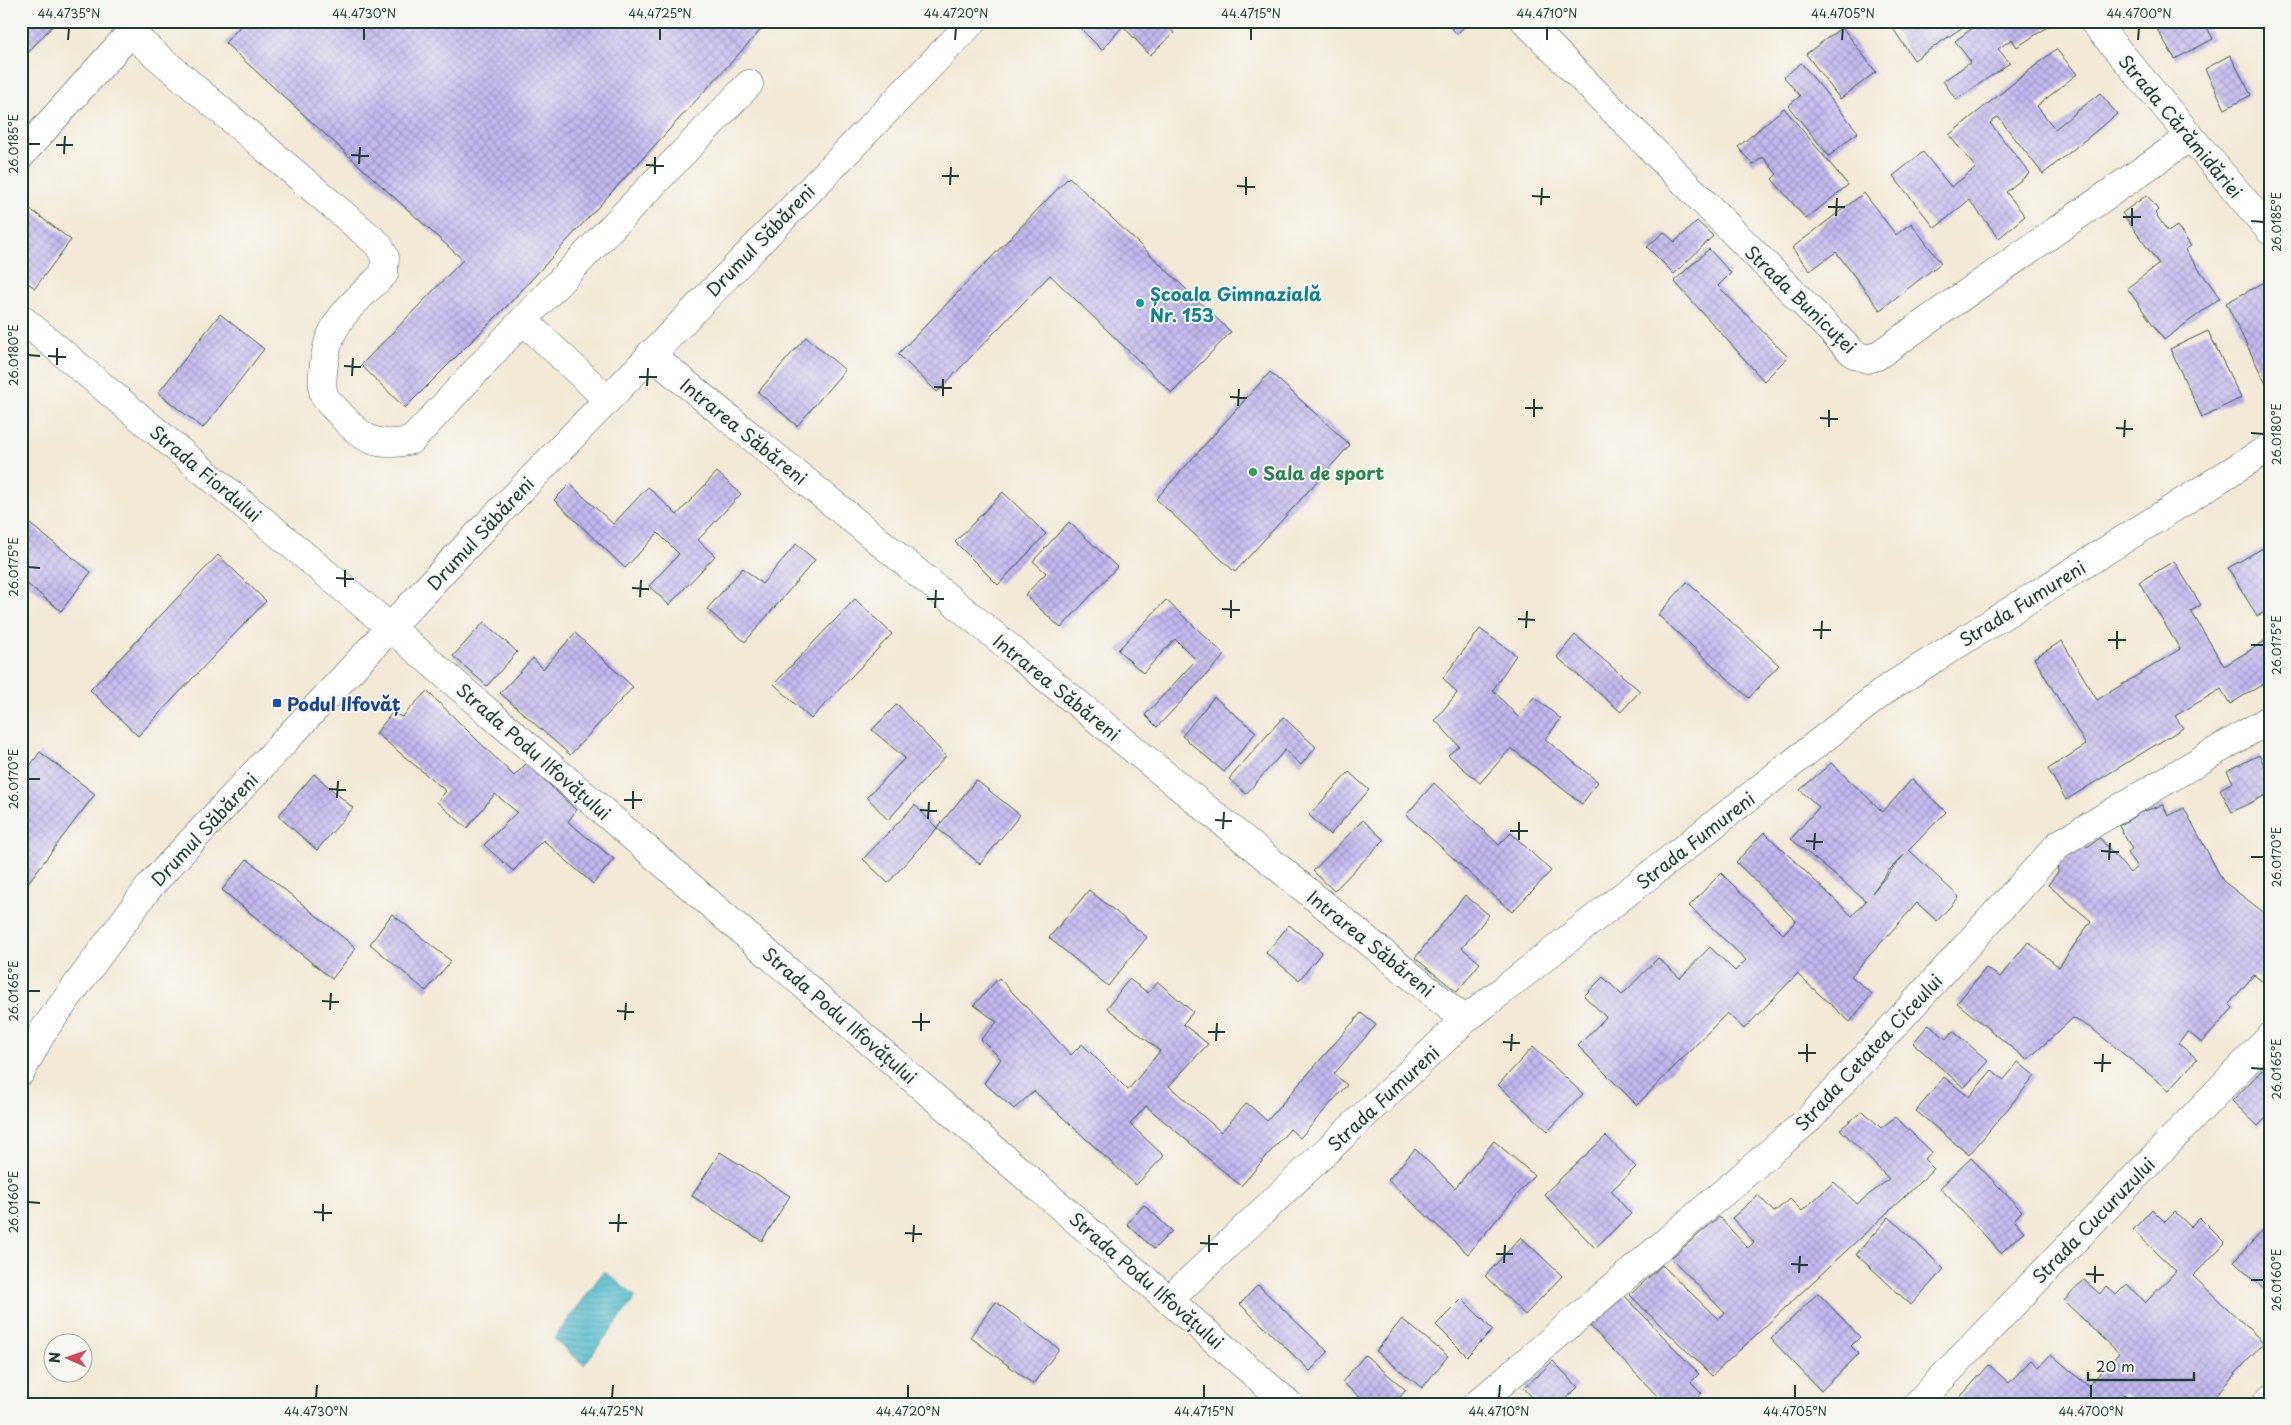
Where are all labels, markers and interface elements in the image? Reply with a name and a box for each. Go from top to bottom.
text: 44.4735°N [38,4,100,22]
text: 44.4730°N [332,4,396,22]
text: 44.4725°N [628,4,692,22]
text: 44.4720°N [924,4,988,22]
text: 44.4715°N [1221,4,1281,22]
text: 44.4710°N [1516,4,1578,22]
text: 44.4705°N [1811,4,1875,22]
text: 44.4700°N [2106,4,2172,22]
street label: Strada Cărămidăriei [2113,48,2249,204]
text: 26.0185°E [4,114,22,174]
street label: Drumul Săbăreni [699,178,821,302]
text: 26.0185°E [2267,192,2285,252]
street label: Strada Bunicuței [1739,239,1863,359]
place label: Școala Gimnazială Nr. 153 [1150,280,1322,328]
marker: Școala Gimnazială Nr. 153 [1134,297,1146,309]
text: 26.0180°E [4,324,22,386]
street label: Intrarea Săbăreni [675,371,813,491]
text: 26.0180°E [2267,403,2285,465]
street label: Strada Fiordului [144,418,268,528]
place label: Sala de sport [1263,459,1385,486]
marker: Sala de sport [1247,466,1259,478]
street label: Drumul Săbăreni [420,470,540,596]
text: 26.0175°E [4,537,22,597]
street label: Strada Fumureni [1954,553,2090,653]
text: 26.0175°E [2267,615,2285,675]
street label: Intrarea Săbăreni [988,627,1126,747]
street label: Strada Podu Ilfovățului [451,676,617,826]
place label: Podul Ilfovăț [287,690,401,717]
marker: Podul Ilfovăț [271,697,283,709]
text: 26.0170°E [4,749,22,809]
street label: Drumul Săbăreni [144,766,264,892]
street label: Strada Fumureni [1630,785,1760,895]
text: 26.0170°E [2267,827,2285,887]
street label: Intrarea Săbăreni [1302,883,1440,1003]
street label: Strada Podu Ilfovățului [757,940,923,1090]
text: 26.0165°E [4,960,22,1022]
street label: Strada Cetatea Ciceului [1788,967,1948,1137]
text: 26.0165°E [2267,1038,2285,1100]
street label: Strada Fumureni [1321,1039,1445,1157]
street label: Strada Cucuruzului [2025,1151,2161,1289]
text: 26.0160°E [4,1171,22,1233]
street label: Strada Podu Ilfovățului [1064,1205,1230,1355]
text: 26.0160°E [2267,1249,2285,1311]
north arrow [42,1332,92,1382]
scale bar [2088,1350,2195,1382]
text: N [44,1352,65,1363]
text: 20 m [2096,1354,2135,1377]
text: 44.4730°N [284,1402,348,1420]
text: 44.4725°N [580,1402,644,1420]
text: 44.4720°N [876,1402,940,1420]
text: 44.4715°N [1174,1402,1234,1420]
text: 44.4710°N [1468,1402,1530,1420]
text: 44.4705°N [1763,1402,1827,1420]
text: 44.4700°N [2058,1402,2124,1420]

